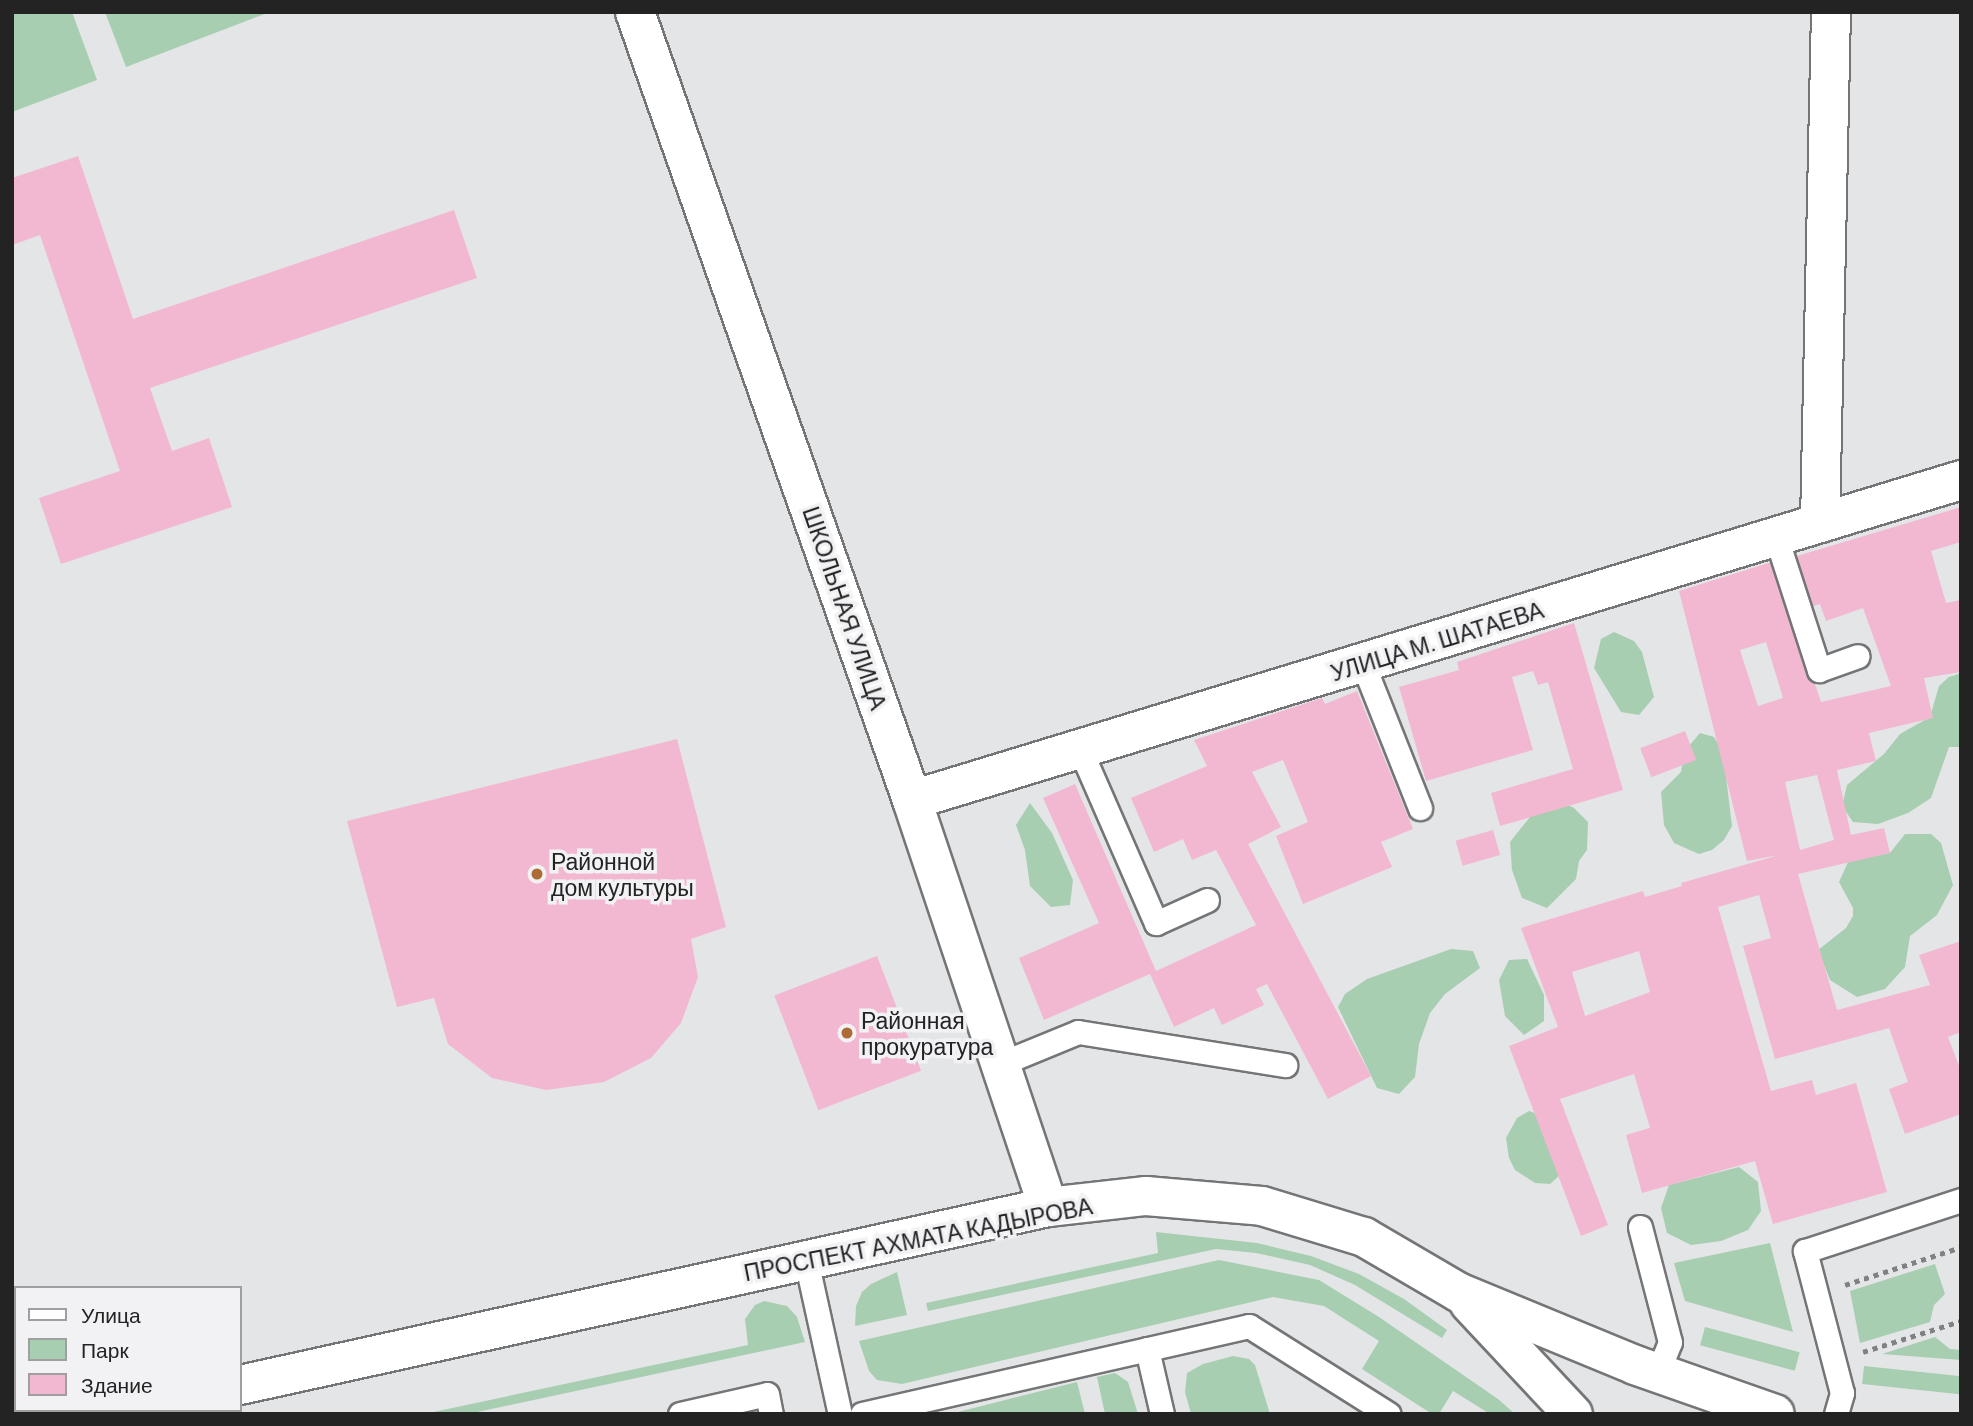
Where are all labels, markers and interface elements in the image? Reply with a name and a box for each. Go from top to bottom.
street label: ШКОЛЬНАЯ УЛИЦА [797,503,893,713]
street label: УЛИЦА М. ШАТАЕВА [1327,595,1547,687]
place label: Районной дом культуры [551,847,694,901]
marker: Районной дом культуры [529,866,545,882]
place label: Районная прокуратура [861,1006,993,1060]
marker: Районная прокуратура [839,1025,855,1041]
street label: ПРОСПЕКТ АХМАТА КАДЫРОВА [741,1192,1095,1286]
legend [14,1286,242,1412]
text: Улица [81,1302,141,1327]
text: Парк [81,1337,129,1362]
text: Здание [81,1372,153,1397]

